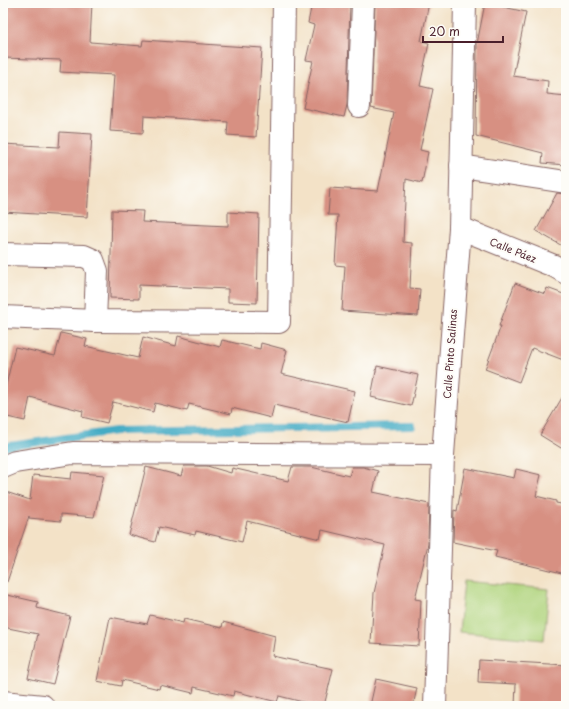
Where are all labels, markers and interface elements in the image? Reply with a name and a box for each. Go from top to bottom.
scale bar [423,18,503,44]
text: 20 m [429,22,460,40]
street label: Calle Páez [488,233,539,266]
street label: Calle Pinto Salinas [439,308,460,399]

